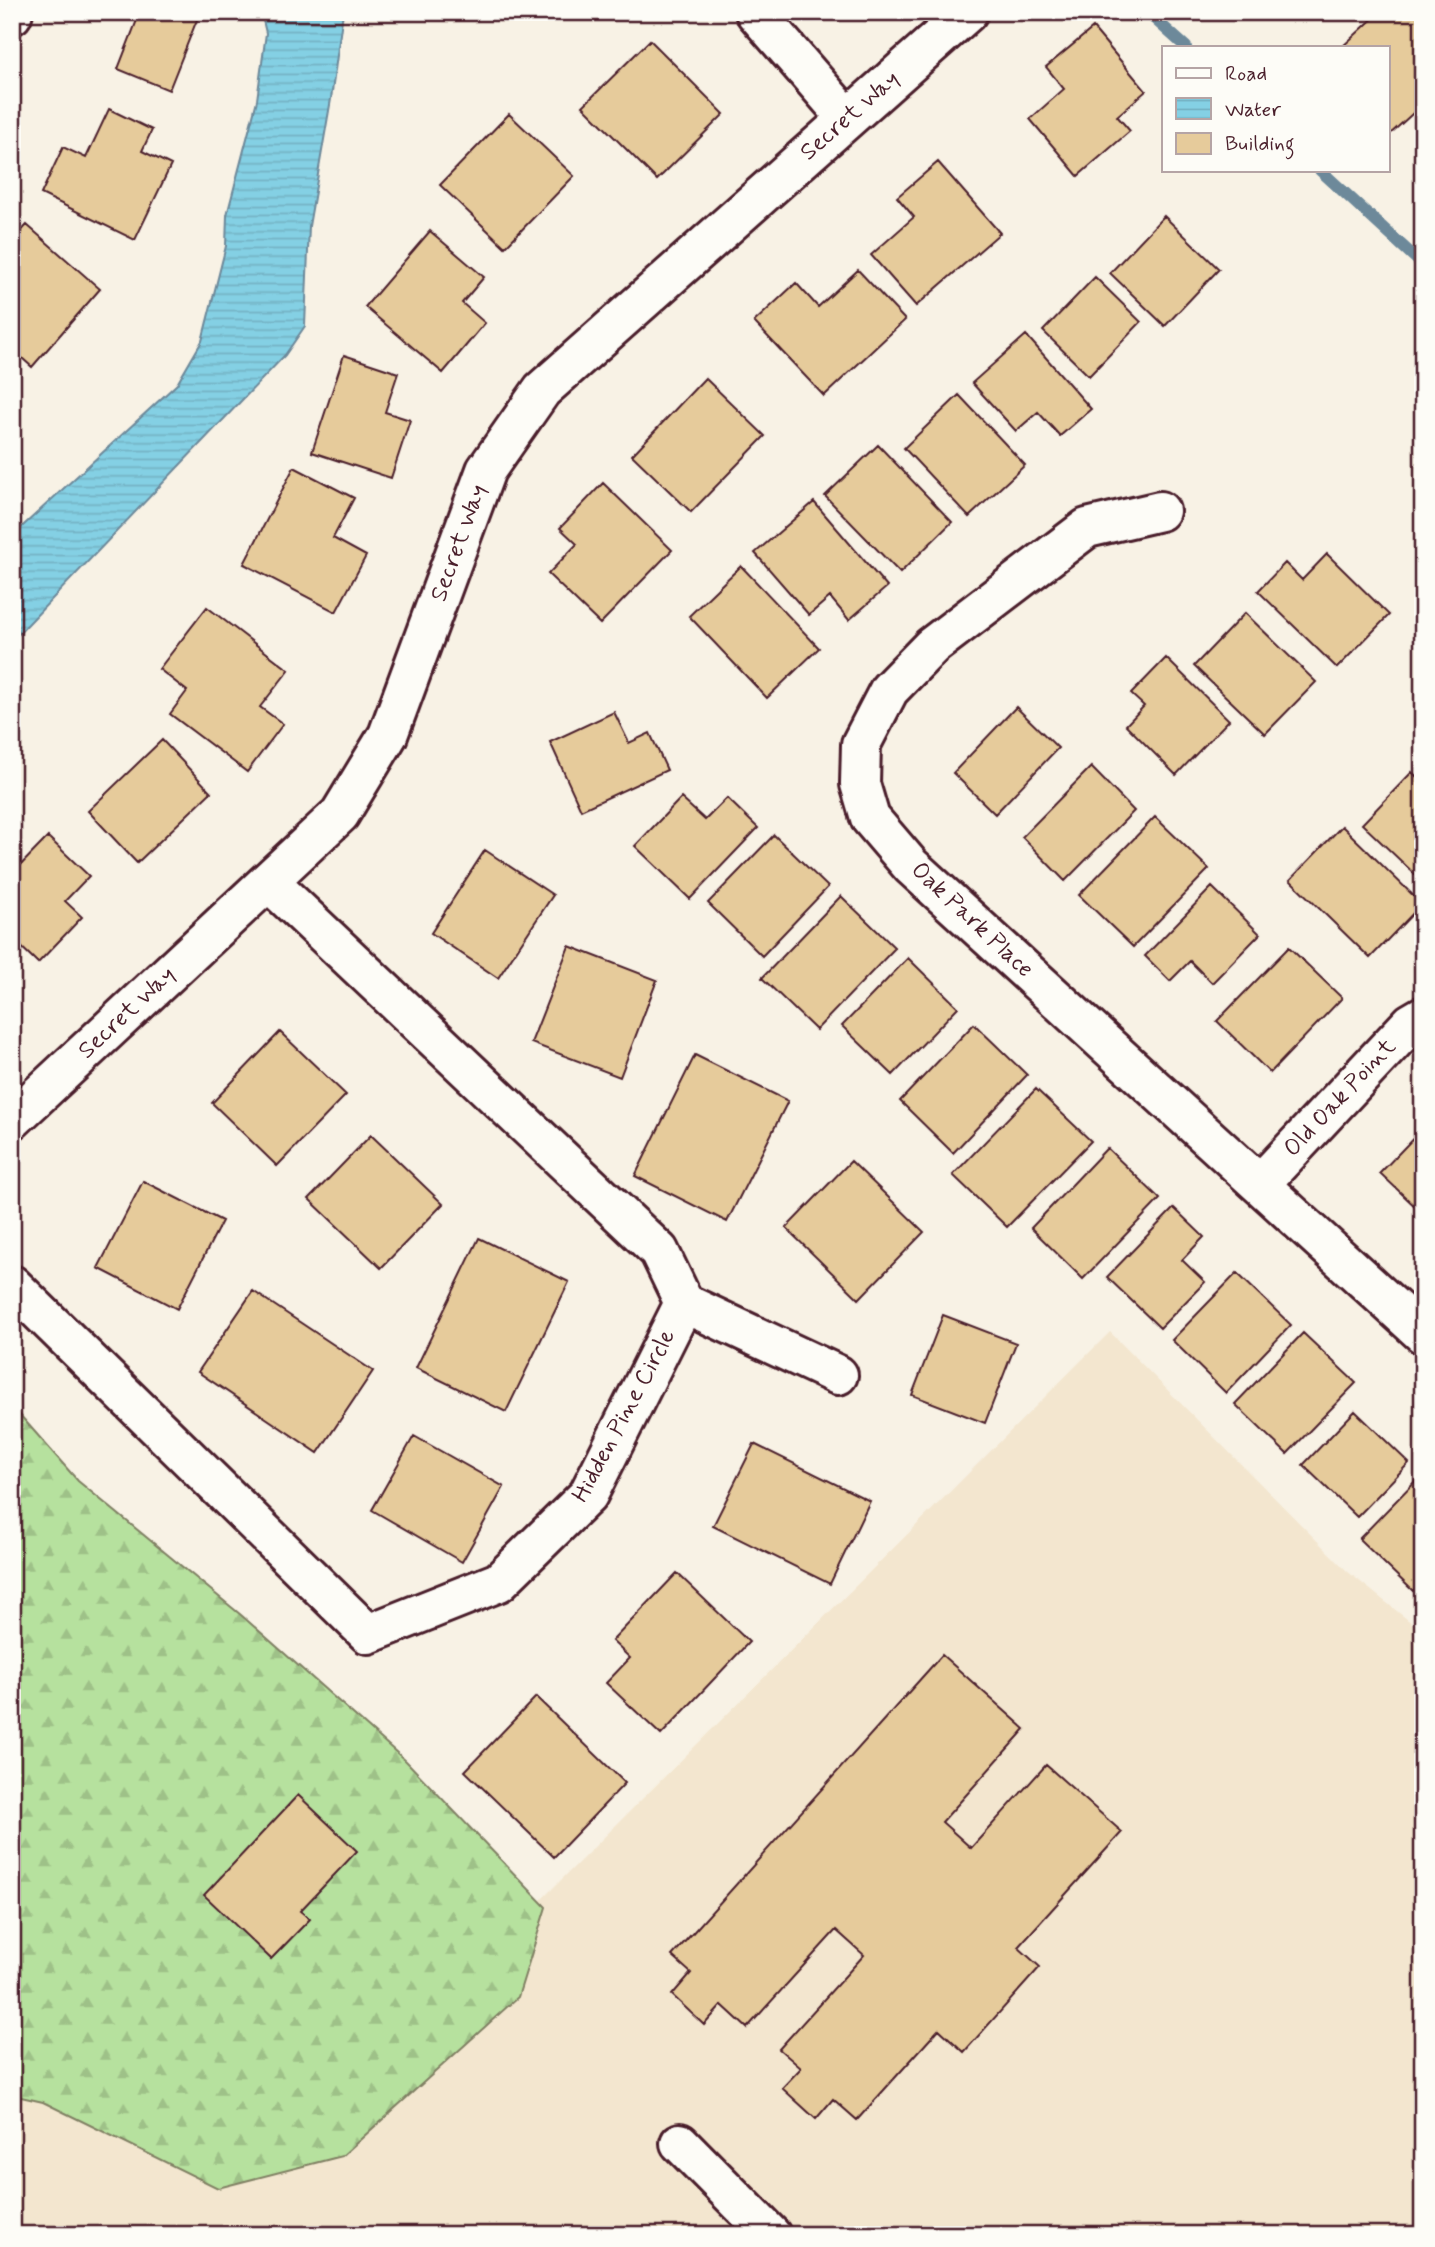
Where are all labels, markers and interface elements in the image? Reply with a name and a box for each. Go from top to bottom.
legend [1162,46,1390,172]
text: Road [1225,60,1267,88]
street label: Secret Way [794,64,906,168]
text: Water [1225,96,1281,124]
text: Building [1225,130,1295,160]
street label: Secret Way [424,480,494,606]
street label: Oak Park Place [904,855,1040,985]
street label: Secret Way [72,960,182,1066]
street label: Old Oak Point [1277,1032,1403,1164]
street label: Hidden Pine Circle [565,1324,683,1508]

